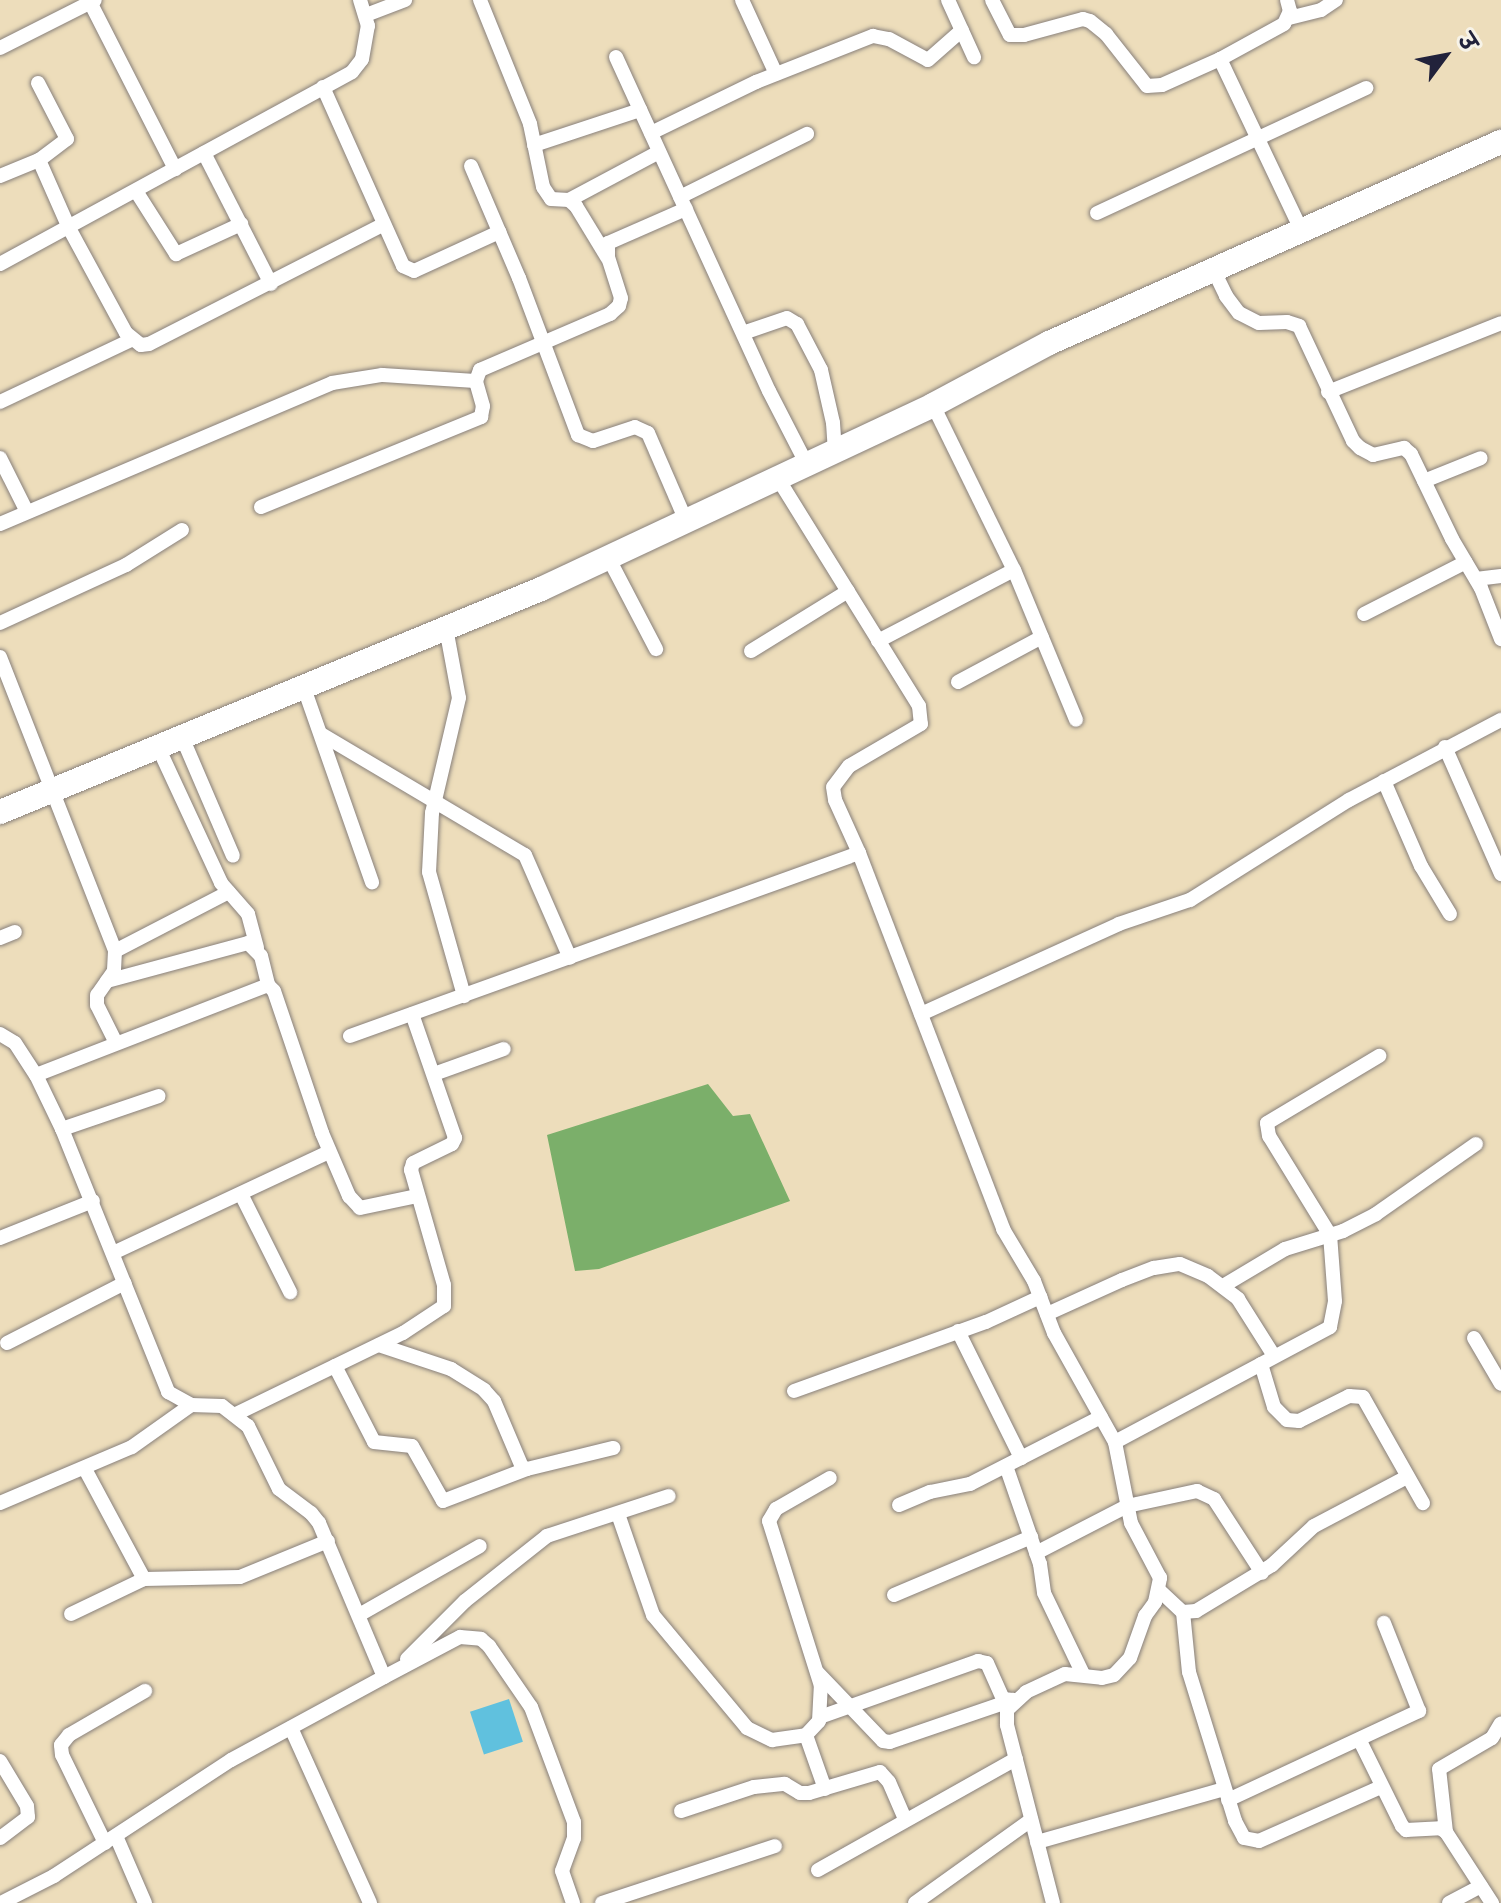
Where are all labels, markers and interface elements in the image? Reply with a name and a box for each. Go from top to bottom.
north arrow [1405,16,1485,96]
text: उ [1448,29,1483,58]

